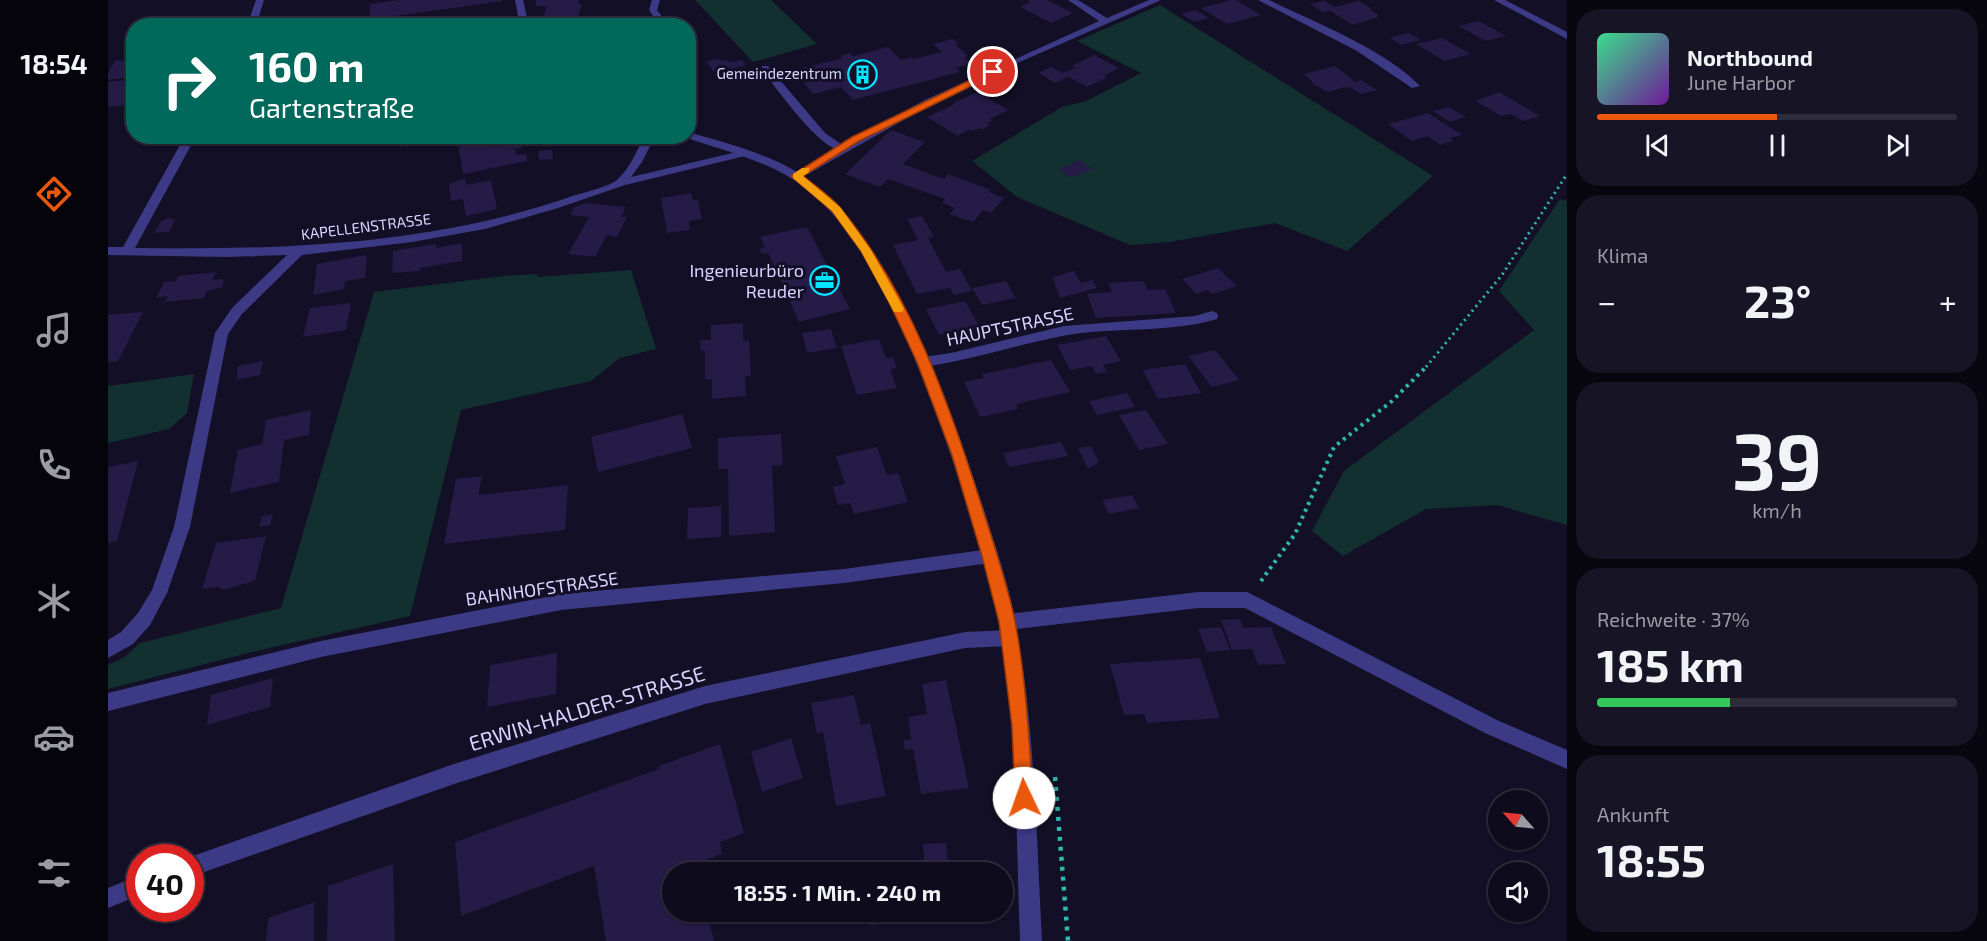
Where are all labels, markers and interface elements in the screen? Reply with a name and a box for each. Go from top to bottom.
text: 160 m [249,40,365,90]
icon: right [150,42,228,120]
text: Northbound [1687,44,1813,70]
pin [967,46,1018,97]
text: 18:54 [20,47,88,79]
icon: arrive [976,55,1009,88]
building icon: Gemeindezentrum [847,58,879,90]
place label: Gemeindezentrum [716,64,842,82]
text: June Harbor [1687,70,1795,94]
text: Gartenstraße [249,91,414,123]
icon: previous [1641,129,1674,162]
icon: pause [1761,129,1794,162]
icon: next [1881,129,1914,162]
icon: directions [33,173,75,215]
street label: KAPELLENSTRASSE [300,209,432,243]
text: Klima [1597,243,1648,267]
place label: Ingenieurbüro Reuder [689,259,804,302]
office icon: Ingenieurbüro Reuder [809,265,841,297]
text: 23° [1744,273,1811,327]
text: − [1597,281,1616,321]
text: + [1939,281,1957,321]
street label: HAUPTSTRASSE [944,302,1075,350]
icon: music [33,309,75,351]
text: 39 [1732,412,1822,506]
icon: phone [33,444,75,486]
text: km/h [1752,498,1802,522]
street label: BAHNHOFSTRASSE [464,566,620,610]
icon: climate [33,580,75,622]
text: Reichweite · 37% [1597,607,1750,631]
text: 185 km [1597,637,1744,691]
street label: ERWIN-HALDER-STRASSE [466,660,708,755]
icon: car [33,716,75,758]
position arrow [992,766,1056,830]
north arrow [1488,790,1548,850]
map controls [1488,790,1548,922]
text: Ankunft [1597,802,1669,826]
text: 18:55 [1597,832,1706,886]
speed limit sign: 40 [126,844,204,922]
icon: filters [33,852,75,894]
button: sound [1488,862,1548,922]
text: 18:55 · 1 Min. · 240 m [734,879,941,905]

